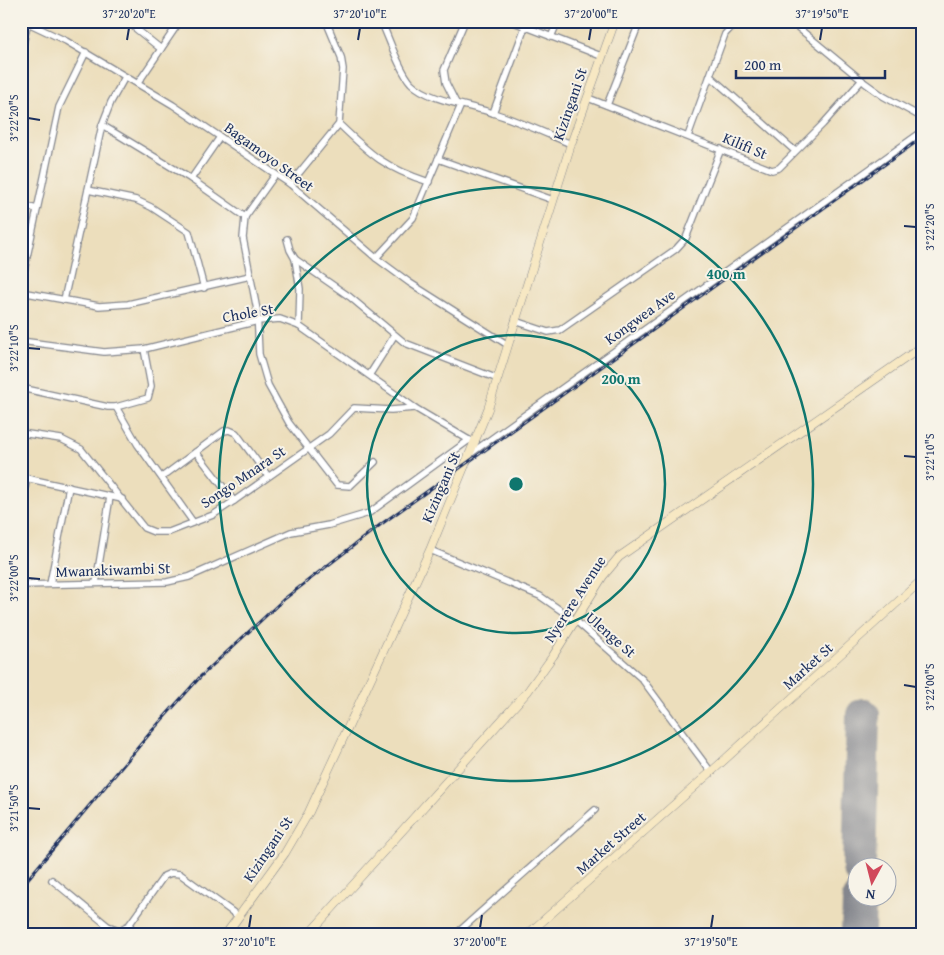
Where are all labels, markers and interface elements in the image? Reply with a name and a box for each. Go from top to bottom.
text: 37°20'20"E [102,5,156,22]
text: 37°20'10"E [333,5,387,22]
text: 37°20'00"E [564,5,618,22]
text: 37°19'50"E [795,5,849,22]
scale bar [736,48,885,80]
text: 200 m [744,54,782,75]
street label: Kizingani St [547,64,592,143]
text: 3°22'20"S [5,94,22,142]
street label: Bagamoyo Street [220,117,319,197]
street label: Kilifi St [720,127,771,165]
text: 3°22'20"S [921,203,938,251]
text: 400 m [706,263,746,284]
street label: Kongwea Ave [600,284,679,349]
street label: Chole St [221,298,276,327]
text: 3°22'10"S [5,324,22,372]
text: 200 m [601,368,641,389]
text: 3°22'10"S [921,433,938,481]
street label: Songo Mnara St [196,440,290,513]
street label: Kizingani St [416,447,465,526]
centre of rings [507,475,525,493]
street label: Nyerere Avenue [539,551,610,646]
text: 3°22'00"S [5,554,22,602]
street label: Mwanakiwambi St [55,557,171,582]
street label: Ulenge St [582,607,641,663]
street label: Market St [778,637,838,694]
text: 3°22'00"S [921,663,938,711]
text: 3°21'50"S [5,784,22,832]
street label: Market Street [571,806,651,879]
street label: Kizingani St [238,811,298,886]
north arrow [846,858,896,908]
text: N [864,884,876,905]
text: 37°20'10"E [222,933,276,950]
text: 37°20'00"E [453,933,507,950]
text: 37°19'50"E [684,933,738,950]

